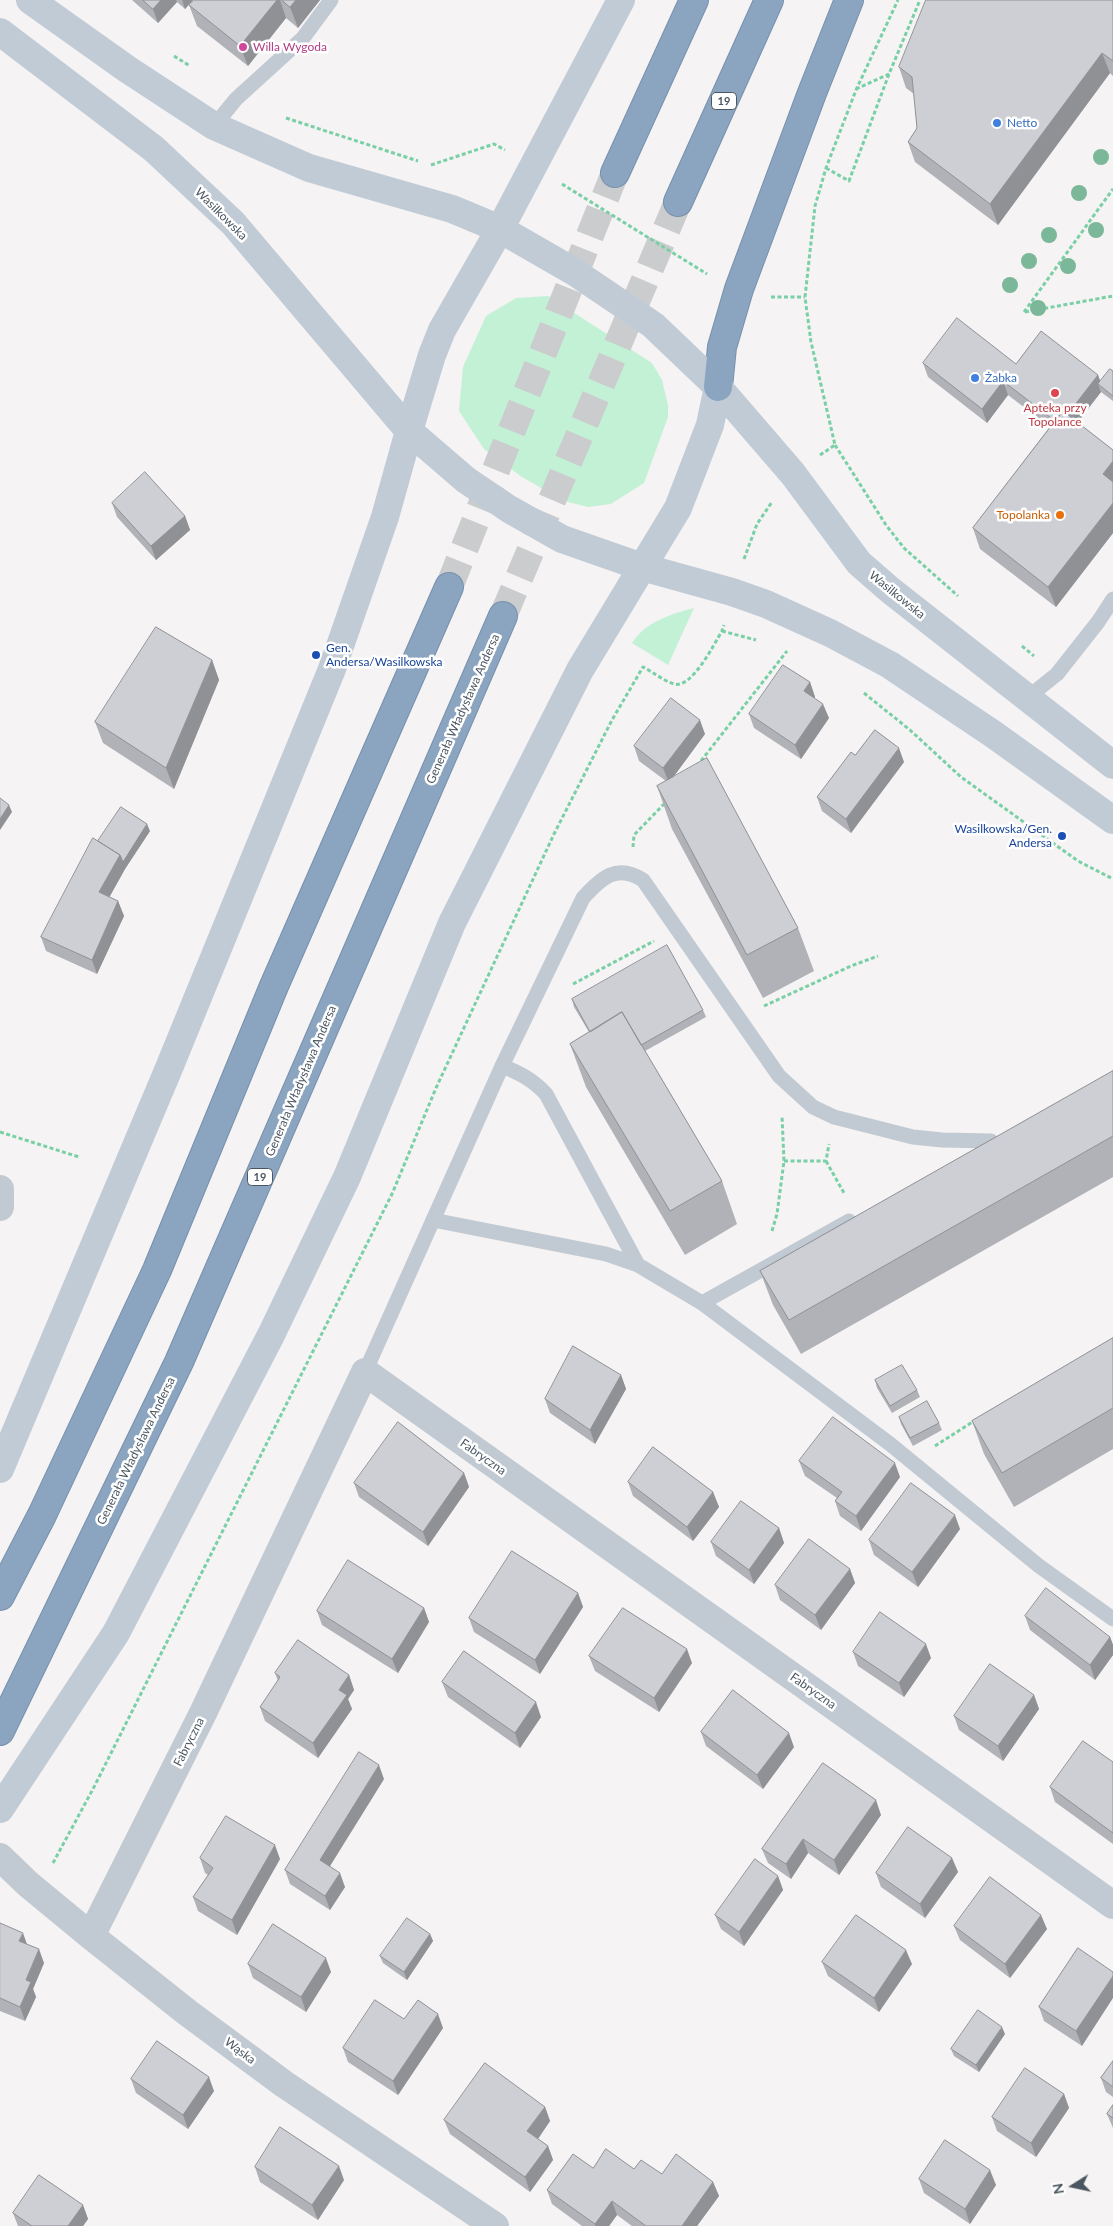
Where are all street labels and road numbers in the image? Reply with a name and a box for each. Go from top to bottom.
road number: 19 [712,92,736,110]
street label: Wasilkowska [192,185,250,243]
street label: Wasilkowska [866,568,928,622]
street label: Generała Władysława Andersa [423,632,503,786]
street label: Generała Władysława Andersa [263,1003,339,1159]
road number: 19 [248,1168,272,1186]
street label: Generała Władysława Andersa [94,1375,178,1527]
street label: Fabryczna [457,1436,509,1478]
street label: Fabryczna [787,1670,839,1712]
street label: Fabryczna [171,1715,207,1769]
street label: Wąska [222,2035,258,2067]

